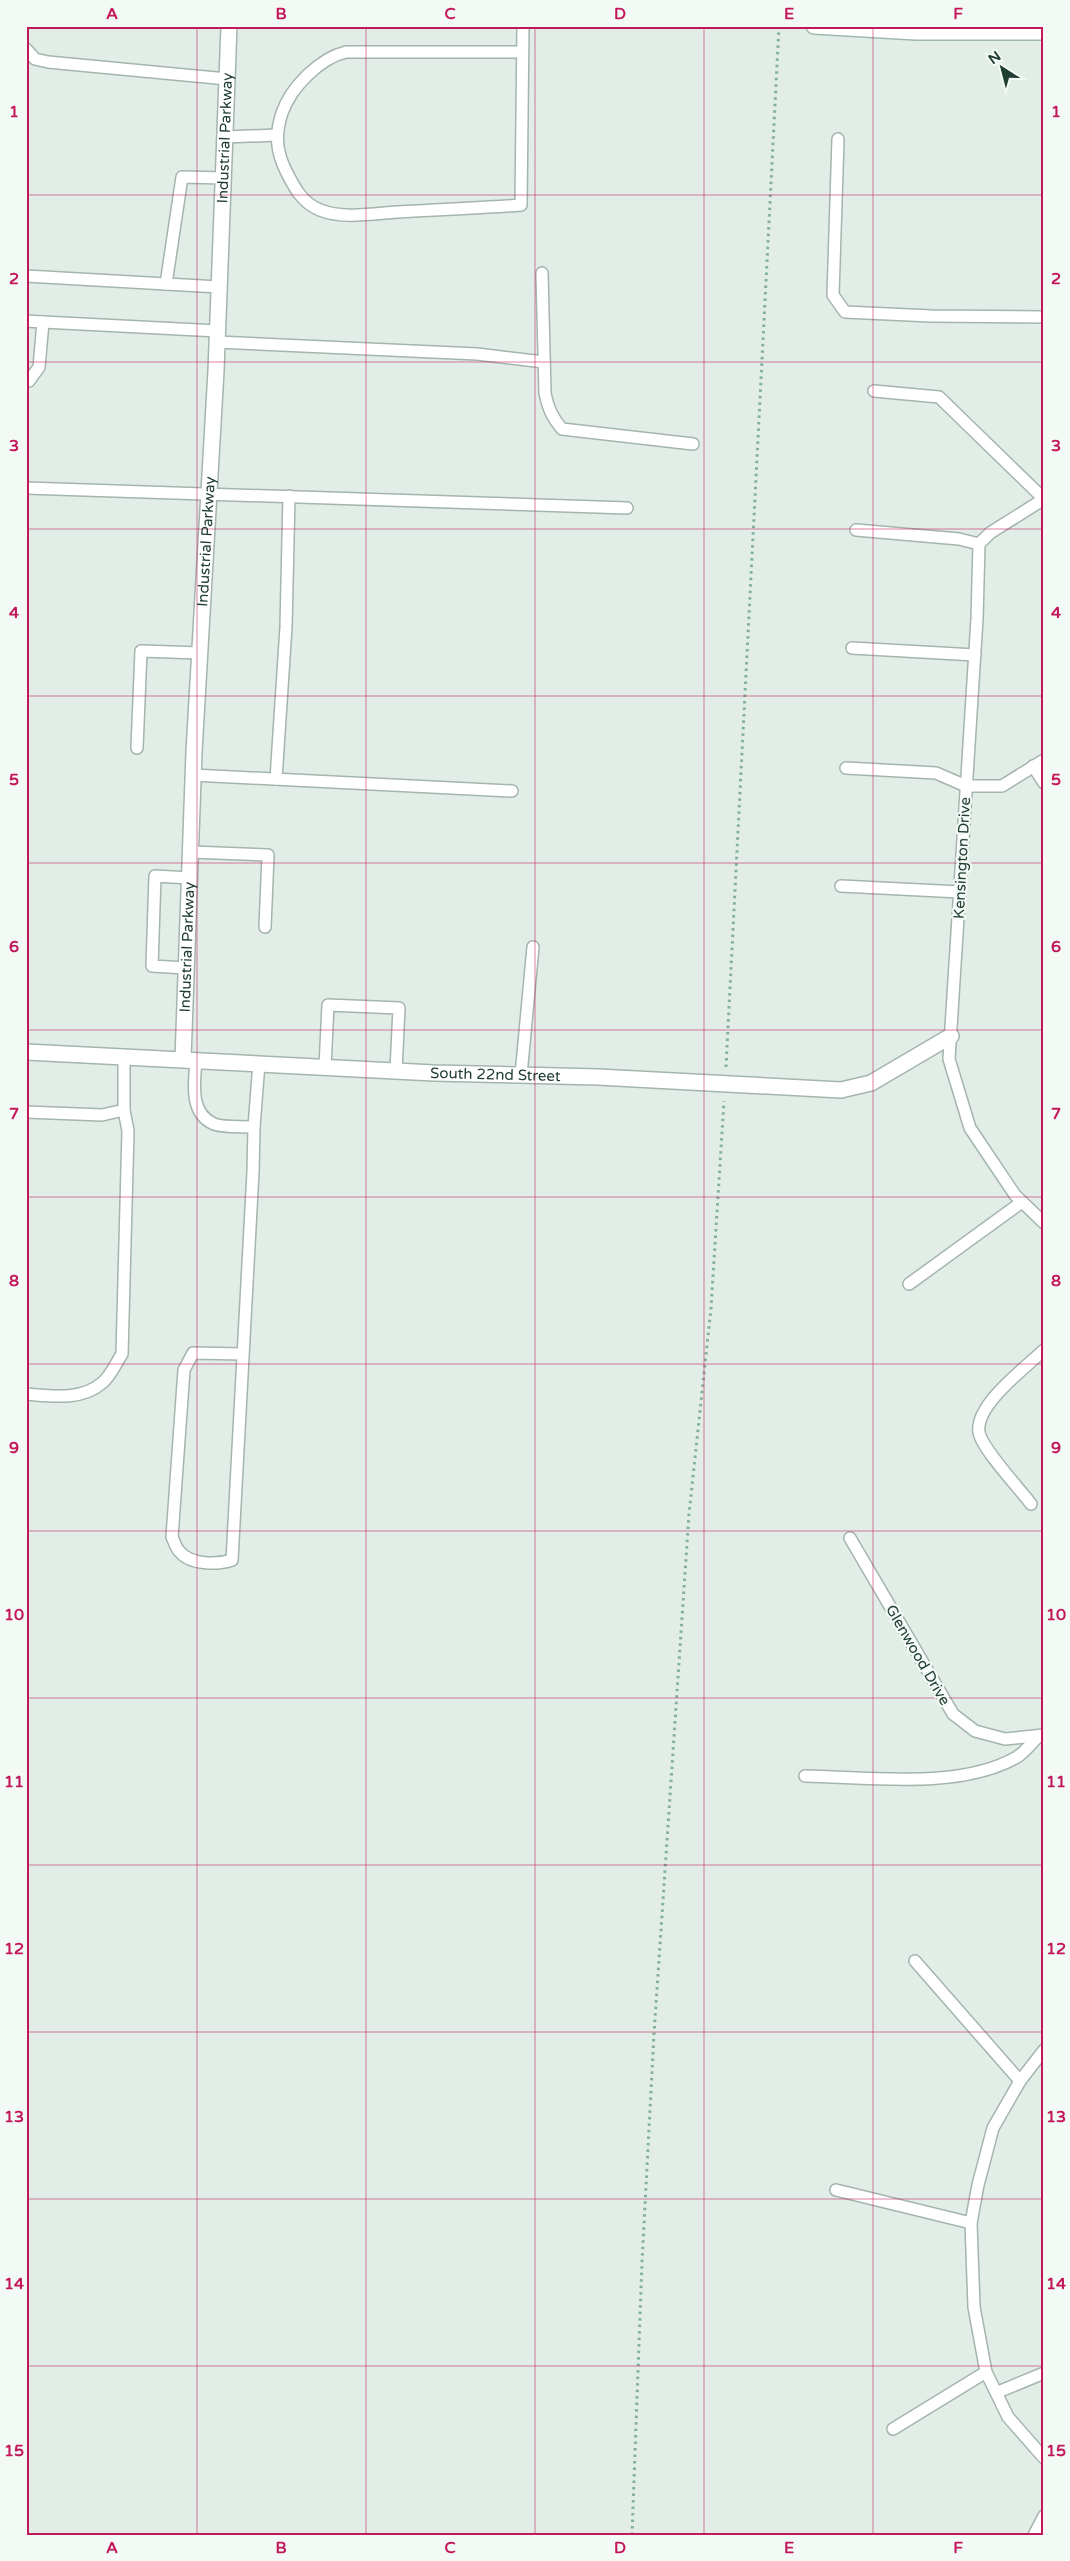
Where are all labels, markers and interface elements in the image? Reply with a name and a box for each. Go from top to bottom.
text: A [106,4,118,24]
text: B [275,4,287,24]
text: C [444,4,456,24]
text: D [614,4,626,24]
text: E [784,4,794,24]
text: F [953,4,963,24]
north arrow [978,42,1028,92]
text: N [985,48,1004,68]
street label: Industrial Parkway [213,72,236,204]
text: 1 [9,102,19,122]
text: 1 [1051,102,1061,122]
text: 2 [9,269,19,289]
text: 2 [1051,269,1061,289]
text: 3 [9,436,19,456]
text: 3 [1051,436,1061,456]
street label: Industrial Parkway [193,476,219,607]
text: 4 [9,603,19,623]
text: 4 [1051,603,1061,623]
text: 5 [9,770,19,790]
text: 5 [1051,770,1061,790]
street label: Kensington Drive [950,797,974,919]
street label: Industrial Parkway [176,881,198,1013]
text: 6 [9,937,19,957]
text: 6 [1051,937,1061,957]
street label: South 22nd Street [430,1064,561,1085]
text: 7 [9,1104,19,1124]
text: 7 [1051,1104,1061,1124]
text: 8 [9,1271,19,1291]
text: 8 [1051,1271,1061,1291]
text: 9 [9,1438,19,1458]
text: 9 [1051,1438,1061,1458]
street label: Glenwood Drive [882,1602,954,1708]
text: 10 [4,1605,24,1625]
text: 10 [1046,1605,1066,1625]
text: 11 [4,1772,24,1792]
text: 11 [1046,1772,1066,1792]
text: 12 [4,1939,24,1959]
text: 12 [1046,1939,1066,1959]
text: 13 [4,2107,24,2127]
text: 13 [1046,2107,1066,2127]
text: 14 [4,2274,24,2294]
text: 14 [1046,2274,1066,2294]
text: 15 [4,2441,24,2461]
text: 15 [1046,2441,1066,2461]
text: A [106,2538,118,2558]
text: B [275,2538,287,2558]
text: C [444,2538,456,2558]
text: D [614,2538,626,2558]
text: E [784,2538,794,2558]
text: F [953,2538,963,2558]

